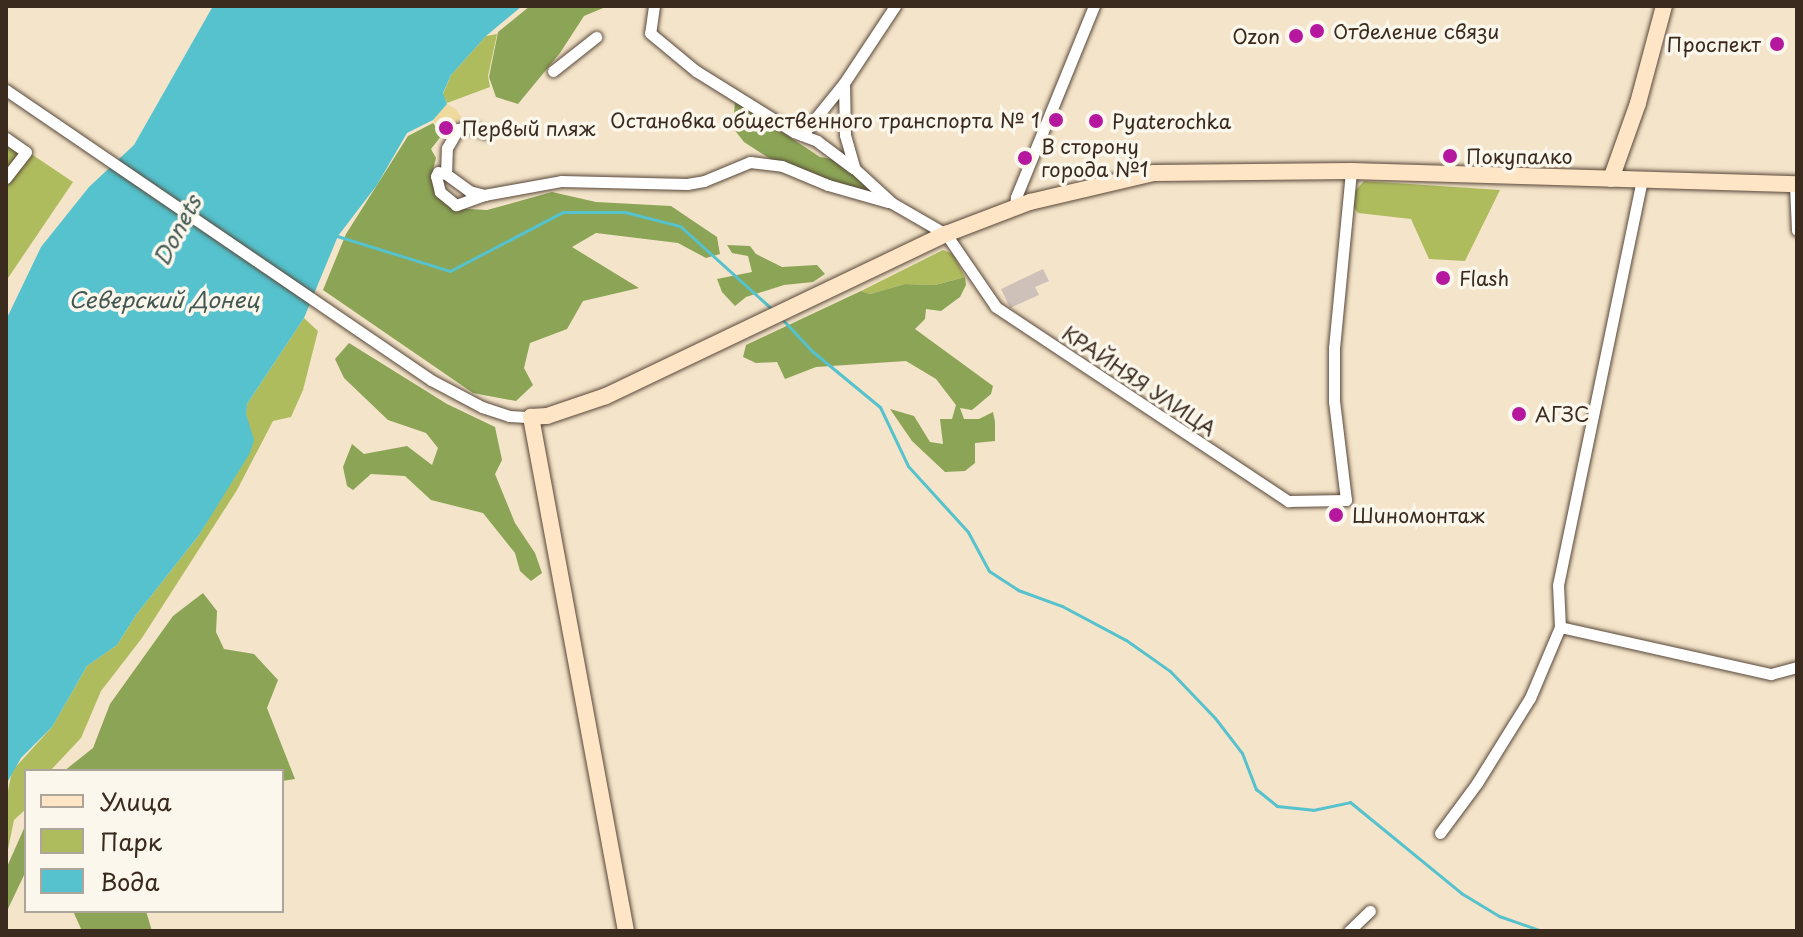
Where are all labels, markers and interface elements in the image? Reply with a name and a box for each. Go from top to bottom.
place label: Отделение связи [1333,19,1499,43]
marker: Отделение связи [1308,22,1326,40]
place label: Ozon [1232,24,1280,48]
marker: Ozon [1287,27,1305,45]
place label: Проспект [1667,32,1761,56]
marker: Проспект [1768,35,1786,53]
place label: Остановка общественного транспорта № 1 [609,108,1040,132]
place label: Pyaterochka [1112,109,1231,133]
marker: Остановка общественного транспорта № 1 [1047,111,1065,129]
marker: Pyaterochka [1087,112,1105,130]
place label: Первый пляж [462,116,595,140]
marker: Первый пляж [437,119,455,137]
place label: В сторону города №1 [1041,134,1148,181]
place label: Покупалко [1466,144,1573,168]
marker: Покупалко [1441,147,1459,165]
marker: В сторону города №1 [1016,149,1034,167]
water label: Donets [147,190,205,270]
place label: Flash [1459,266,1509,290]
marker: Flash [1434,269,1452,287]
water label: Северский Донец [68,286,260,312]
street label: КРАЙНЯЯ УЛИЦА [1057,320,1221,442]
place label: АГЗС [1535,402,1589,426]
marker: АГЗС [1510,405,1528,423]
place label: Шиномонтаж [1352,503,1484,527]
marker: Шиномонтаж [1327,506,1345,524]
legend [24,769,284,913]
text: Улица [100,783,172,819]
text: Парк [100,823,162,859]
text: Вода [100,863,159,899]

